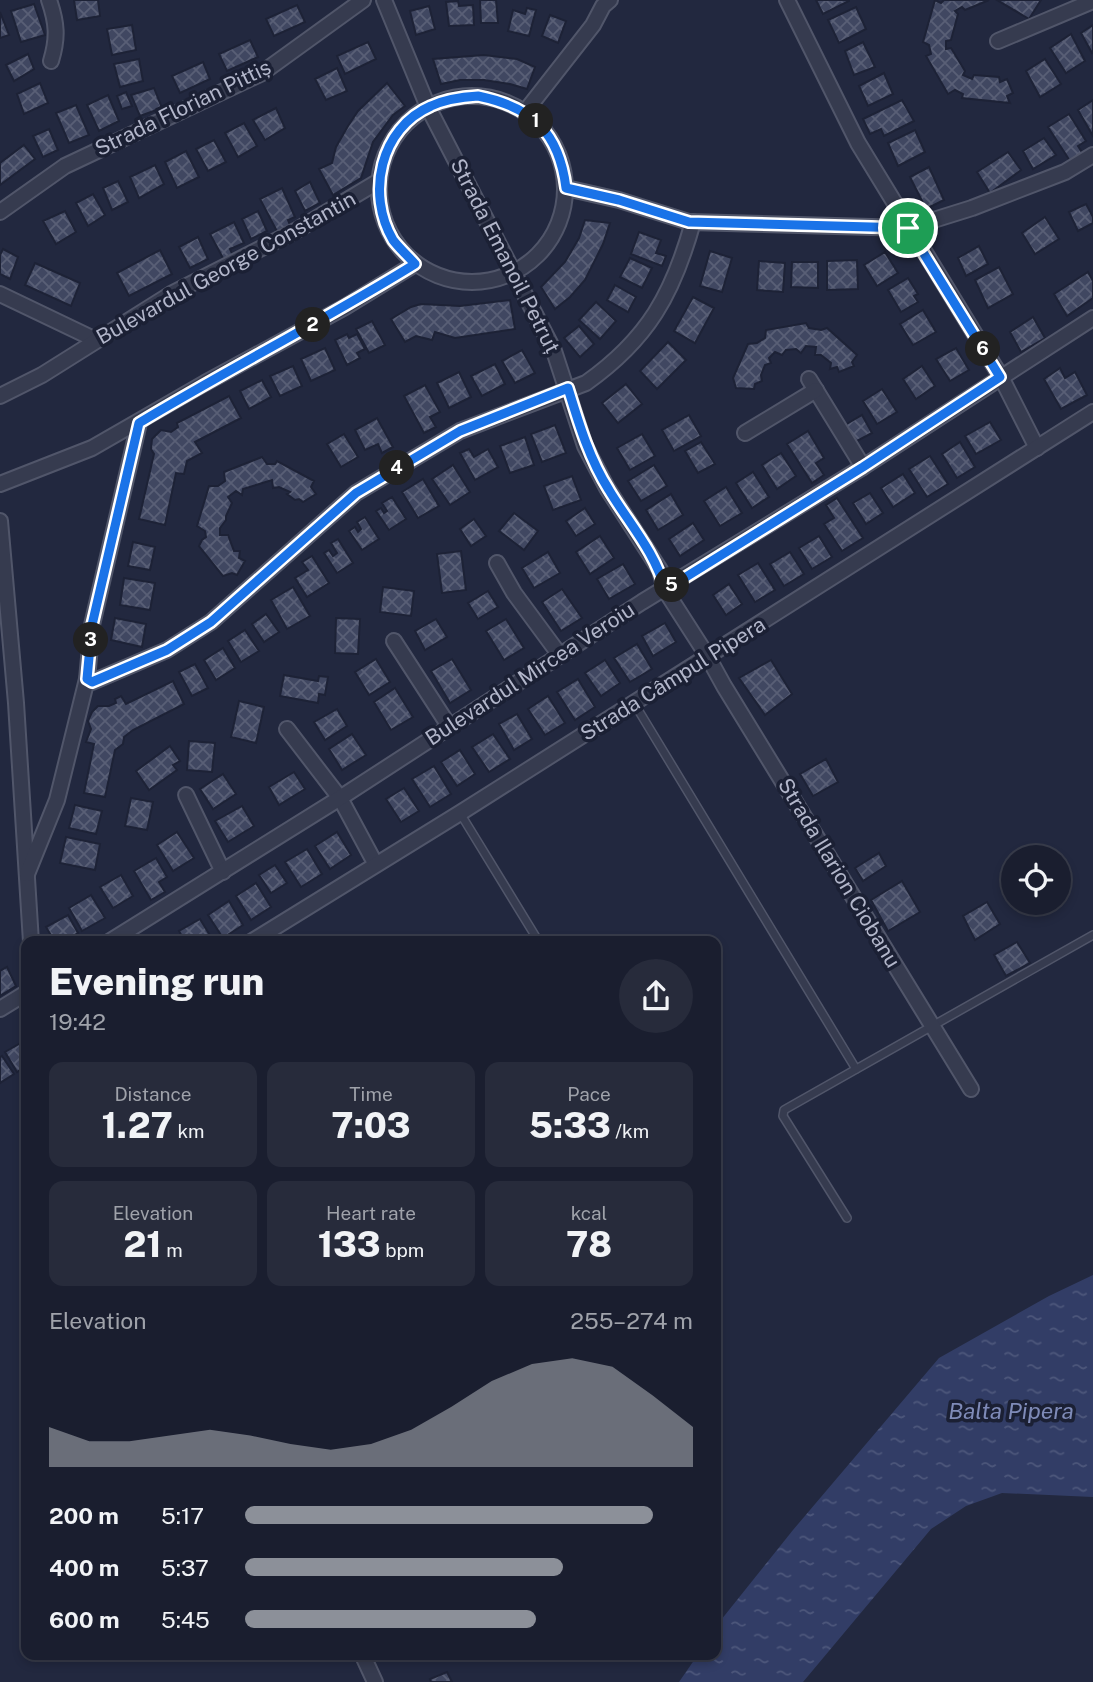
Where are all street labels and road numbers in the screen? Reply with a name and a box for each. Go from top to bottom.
street label: Strada Florian Pittiș [91,54,275,161]
street label: Strada Emanoil Petruț [445,154,565,357]
street label: Bulevardul George Constantin [92,186,360,349]
street label: Bulevardul Mircea Veroiu [421,597,639,750]
street label: Strada Câmpul Pipera [576,611,770,746]
street label: Strada Ilarion Ciobanu [773,773,906,972]

